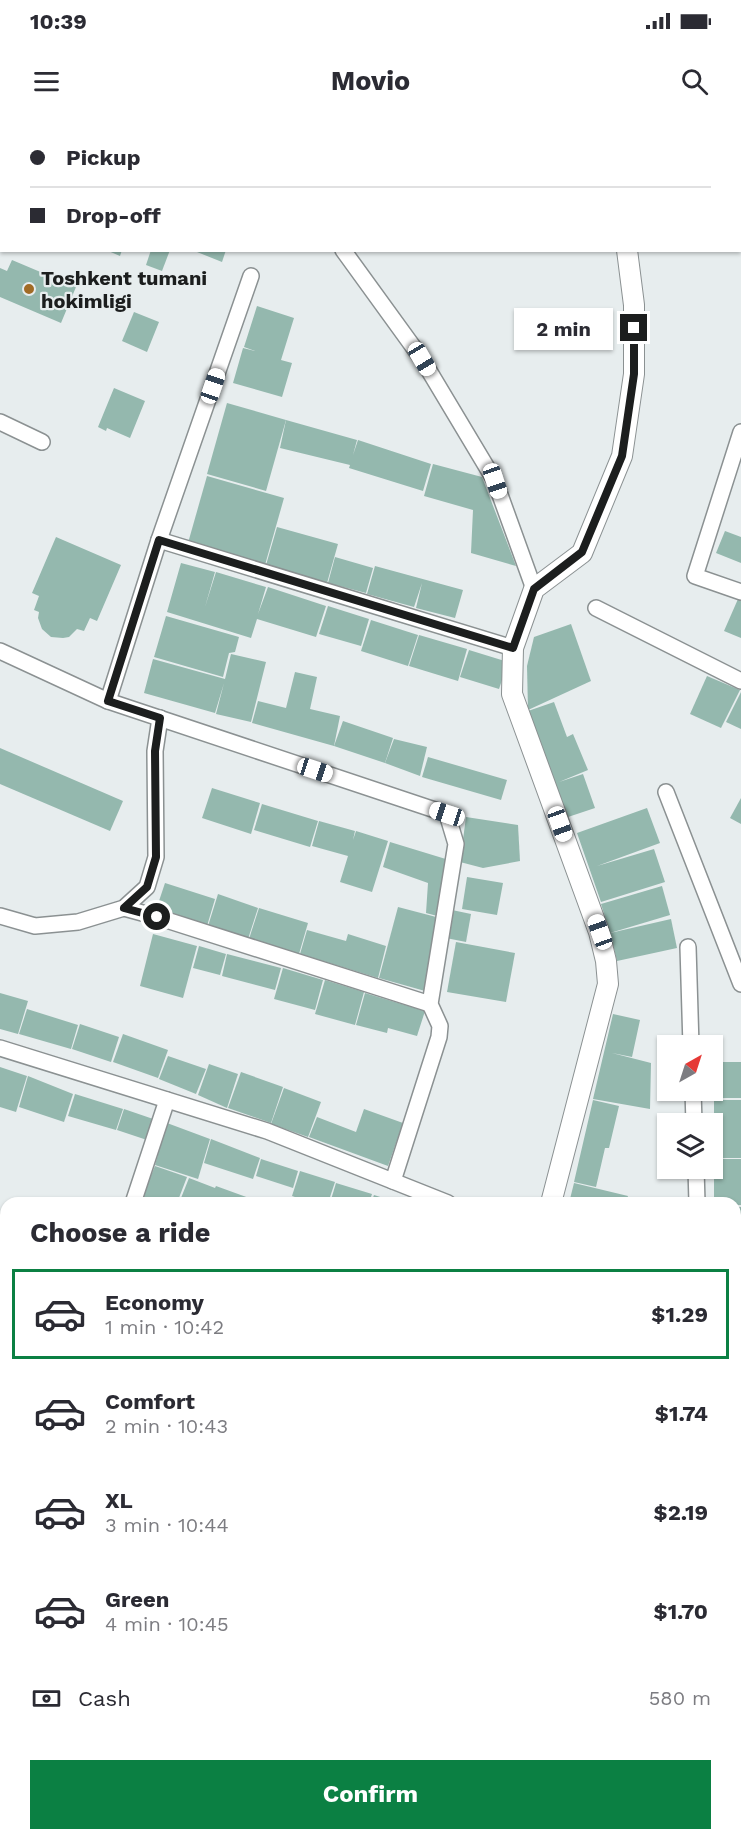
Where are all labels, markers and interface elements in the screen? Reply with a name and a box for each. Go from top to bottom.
text: 10:39 [30,9,87,34]
icon: menu [30,65,63,98]
text: Movio [331,65,410,97]
icon: search [678,65,711,98]
text: Pickup [66,145,141,170]
text: Drop-off [66,203,161,228]
place label: Toshkent tumani hokimligi [41,266,207,313]
marker: Toshkent tumani hokimligi [22,282,36,296]
callout: 2 min [514,307,613,349]
route end [620,314,647,341]
text: 2 min [536,317,591,341]
car [405,339,439,379]
car [199,366,227,406]
car [481,461,509,501]
car [295,756,335,784]
car [427,800,467,828]
car [545,804,575,844]
route start [143,903,170,930]
car [585,912,615,952]
north arrow [657,1035,723,1101]
map controls [657,1035,723,1179]
button: layers [657,1113,723,1179]
text: Choose a ride [30,1217,210,1249]
icon: car [33,1287,87,1341]
text: Economy [105,1290,204,1315]
text: $1.29 [651,1302,708,1327]
text: 1 min · 10:42 [105,1315,224,1339]
icon: car [33,1386,87,1440]
text: Comfort [105,1389,195,1414]
text: $1.74 [655,1401,708,1426]
text: 2 min · 10:43 [105,1414,228,1438]
icon: car [33,1485,87,1539]
text: XL [105,1488,133,1513]
text: $2.19 [654,1500,708,1525]
text: 3 min · 10:44 [105,1513,229,1537]
icon: car [33,1584,87,1638]
text: Green [105,1587,169,1612]
text: $1.70 [654,1599,708,1624]
text: 4 min · 10:45 [105,1612,229,1636]
icon: cash [30,1682,63,1715]
text: Cash [78,1686,131,1711]
text: 580 m [649,1686,711,1710]
button: Confirm [30,1760,711,1829]

